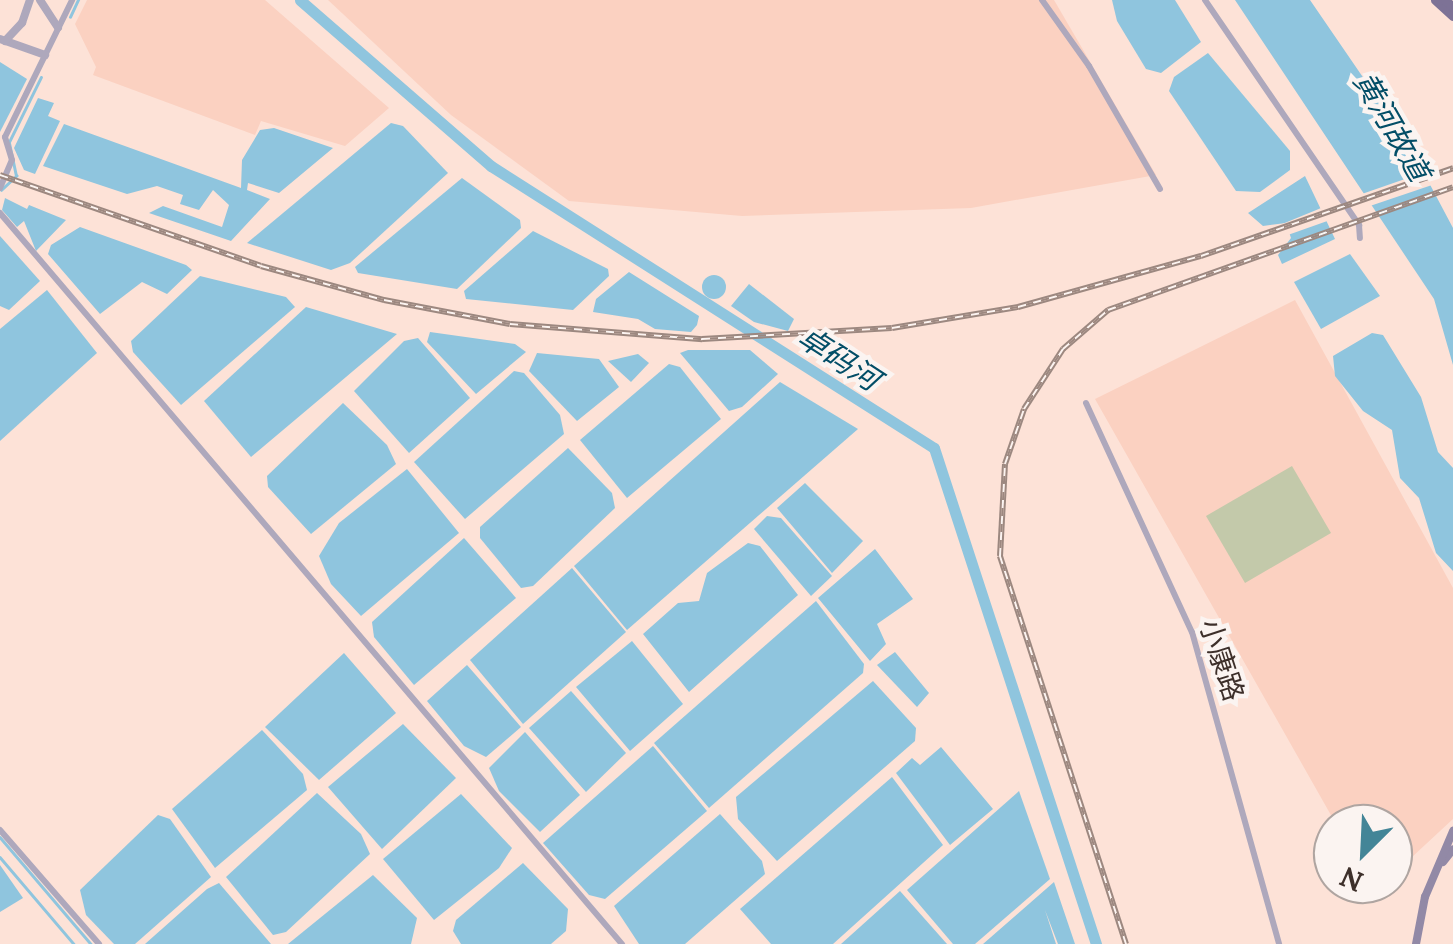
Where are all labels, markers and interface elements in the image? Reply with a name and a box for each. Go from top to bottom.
water label: 黄河故道 [1346,65,1438,187]
water label: 卓码河 [791,318,887,398]
street label: 小康路 [1193,615,1251,705]
north arrow [1313,804,1413,904]
text: N [1334,859,1369,900]

